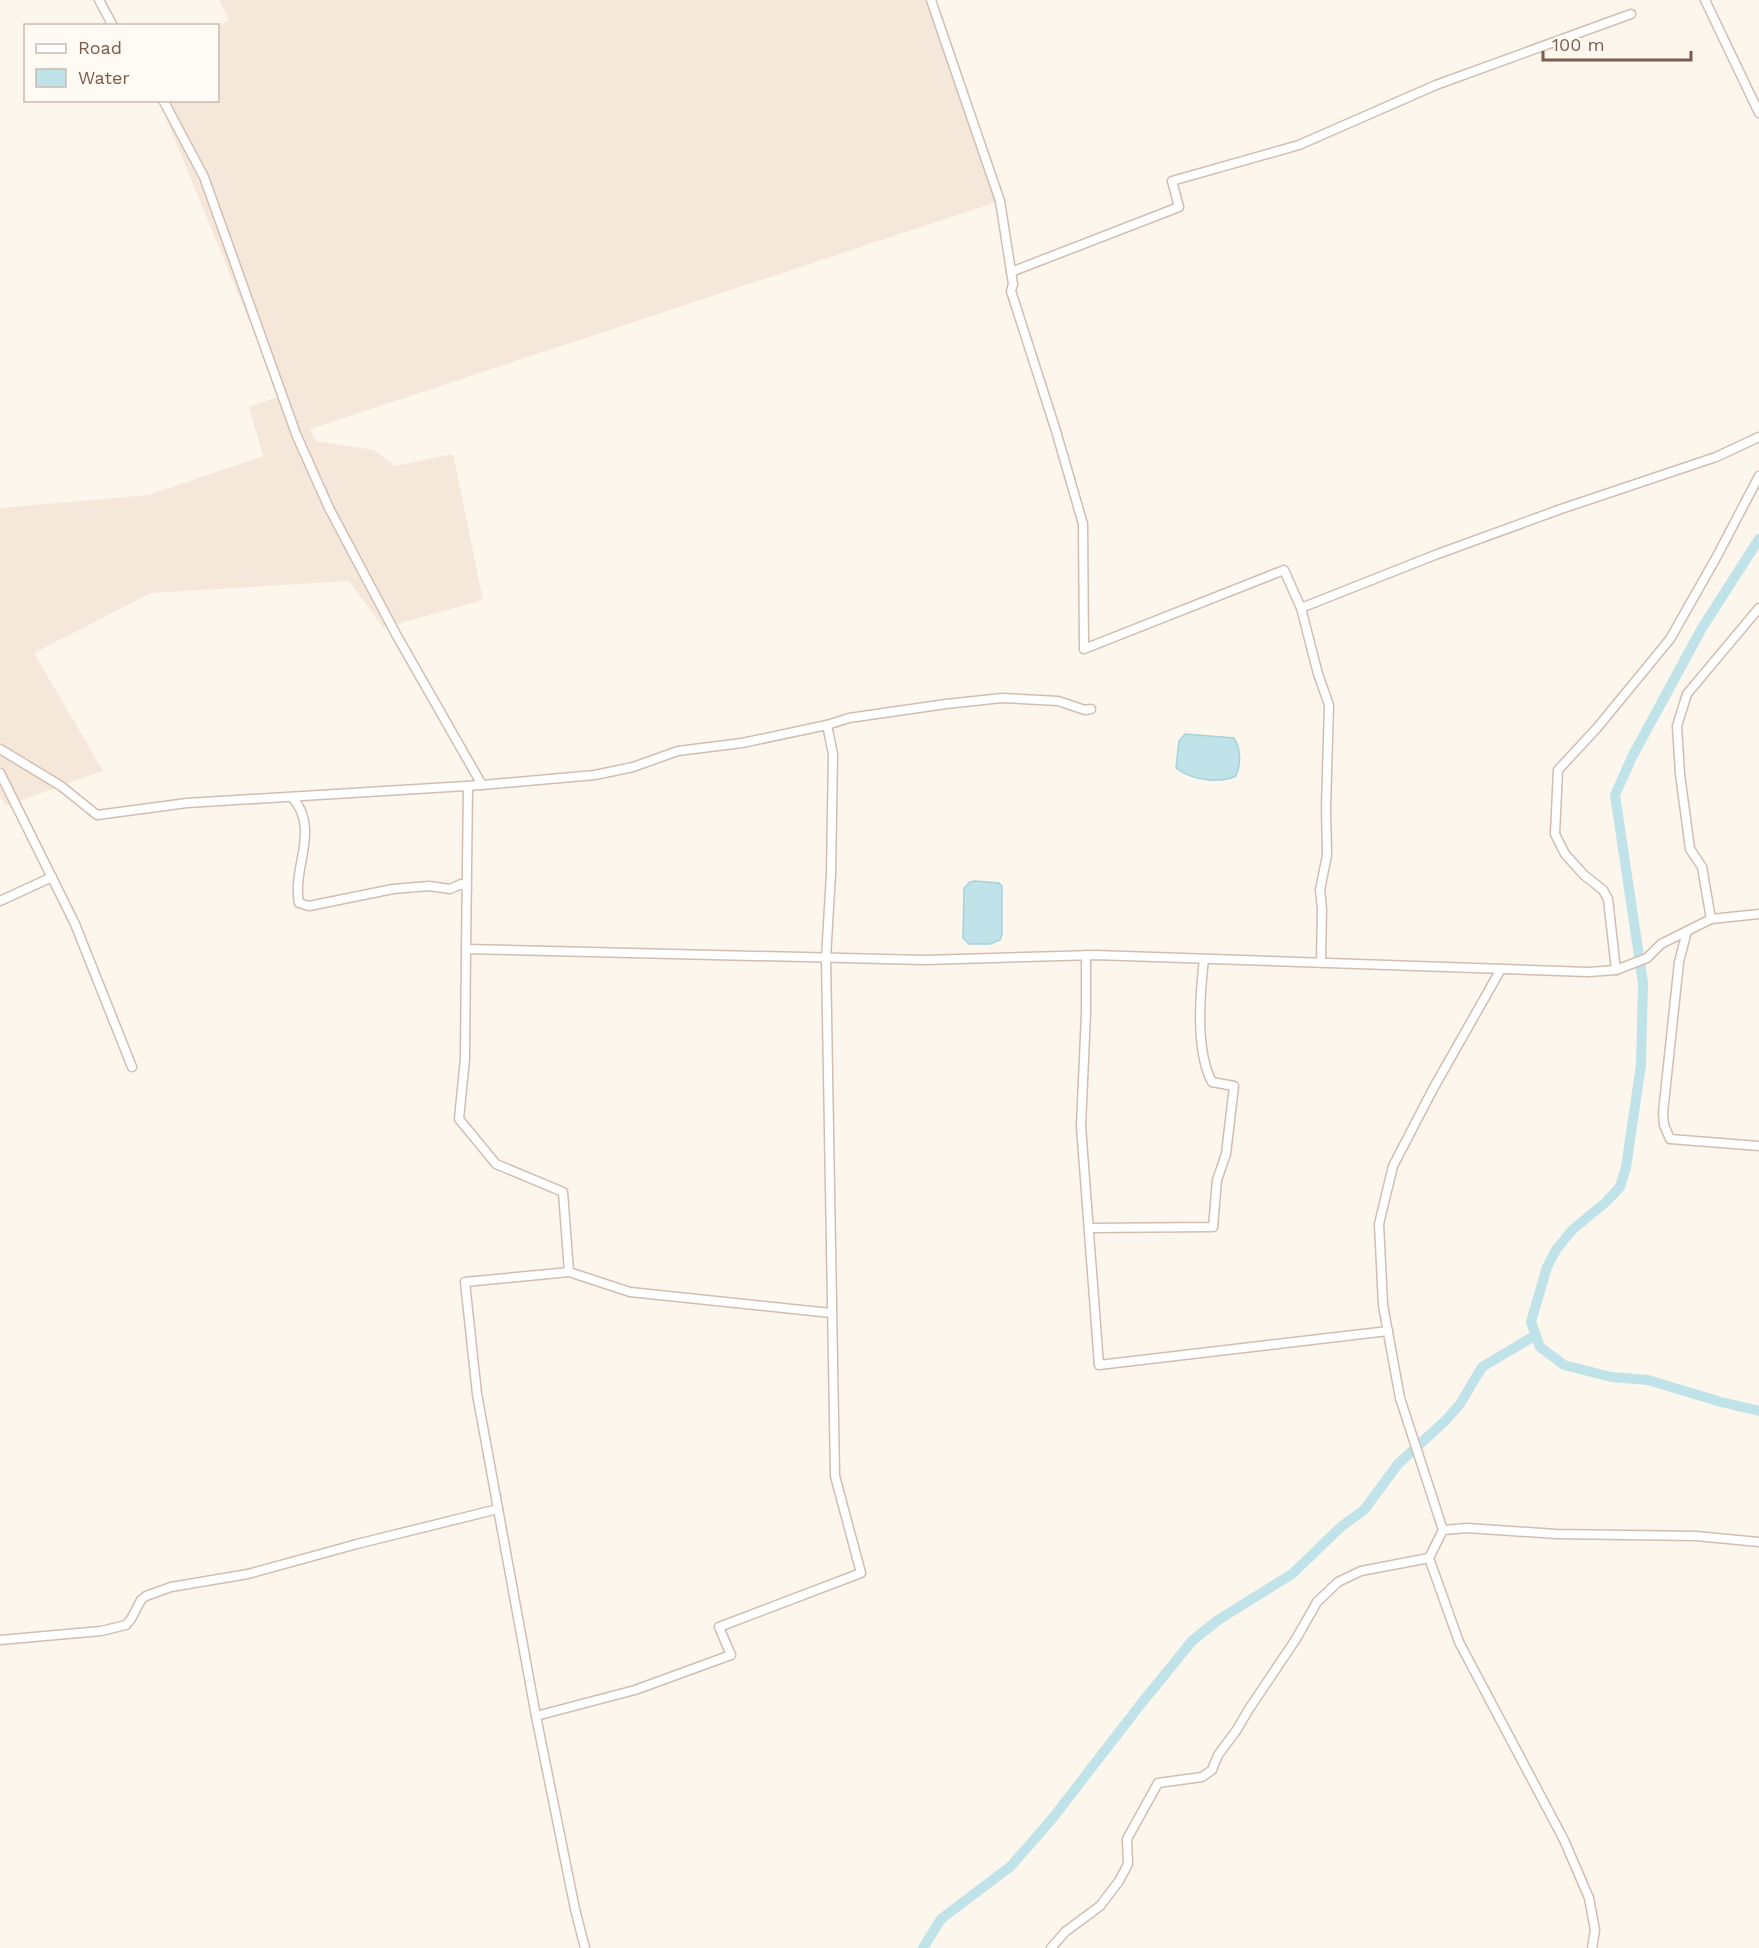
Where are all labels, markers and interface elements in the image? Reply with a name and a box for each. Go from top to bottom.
legend [24,24,219,102]
scale bar [1543,24,1692,62]
text: 100 m [1552,34,1605,55]
text: Road [78,37,122,58]
text: Water [78,67,130,88]

